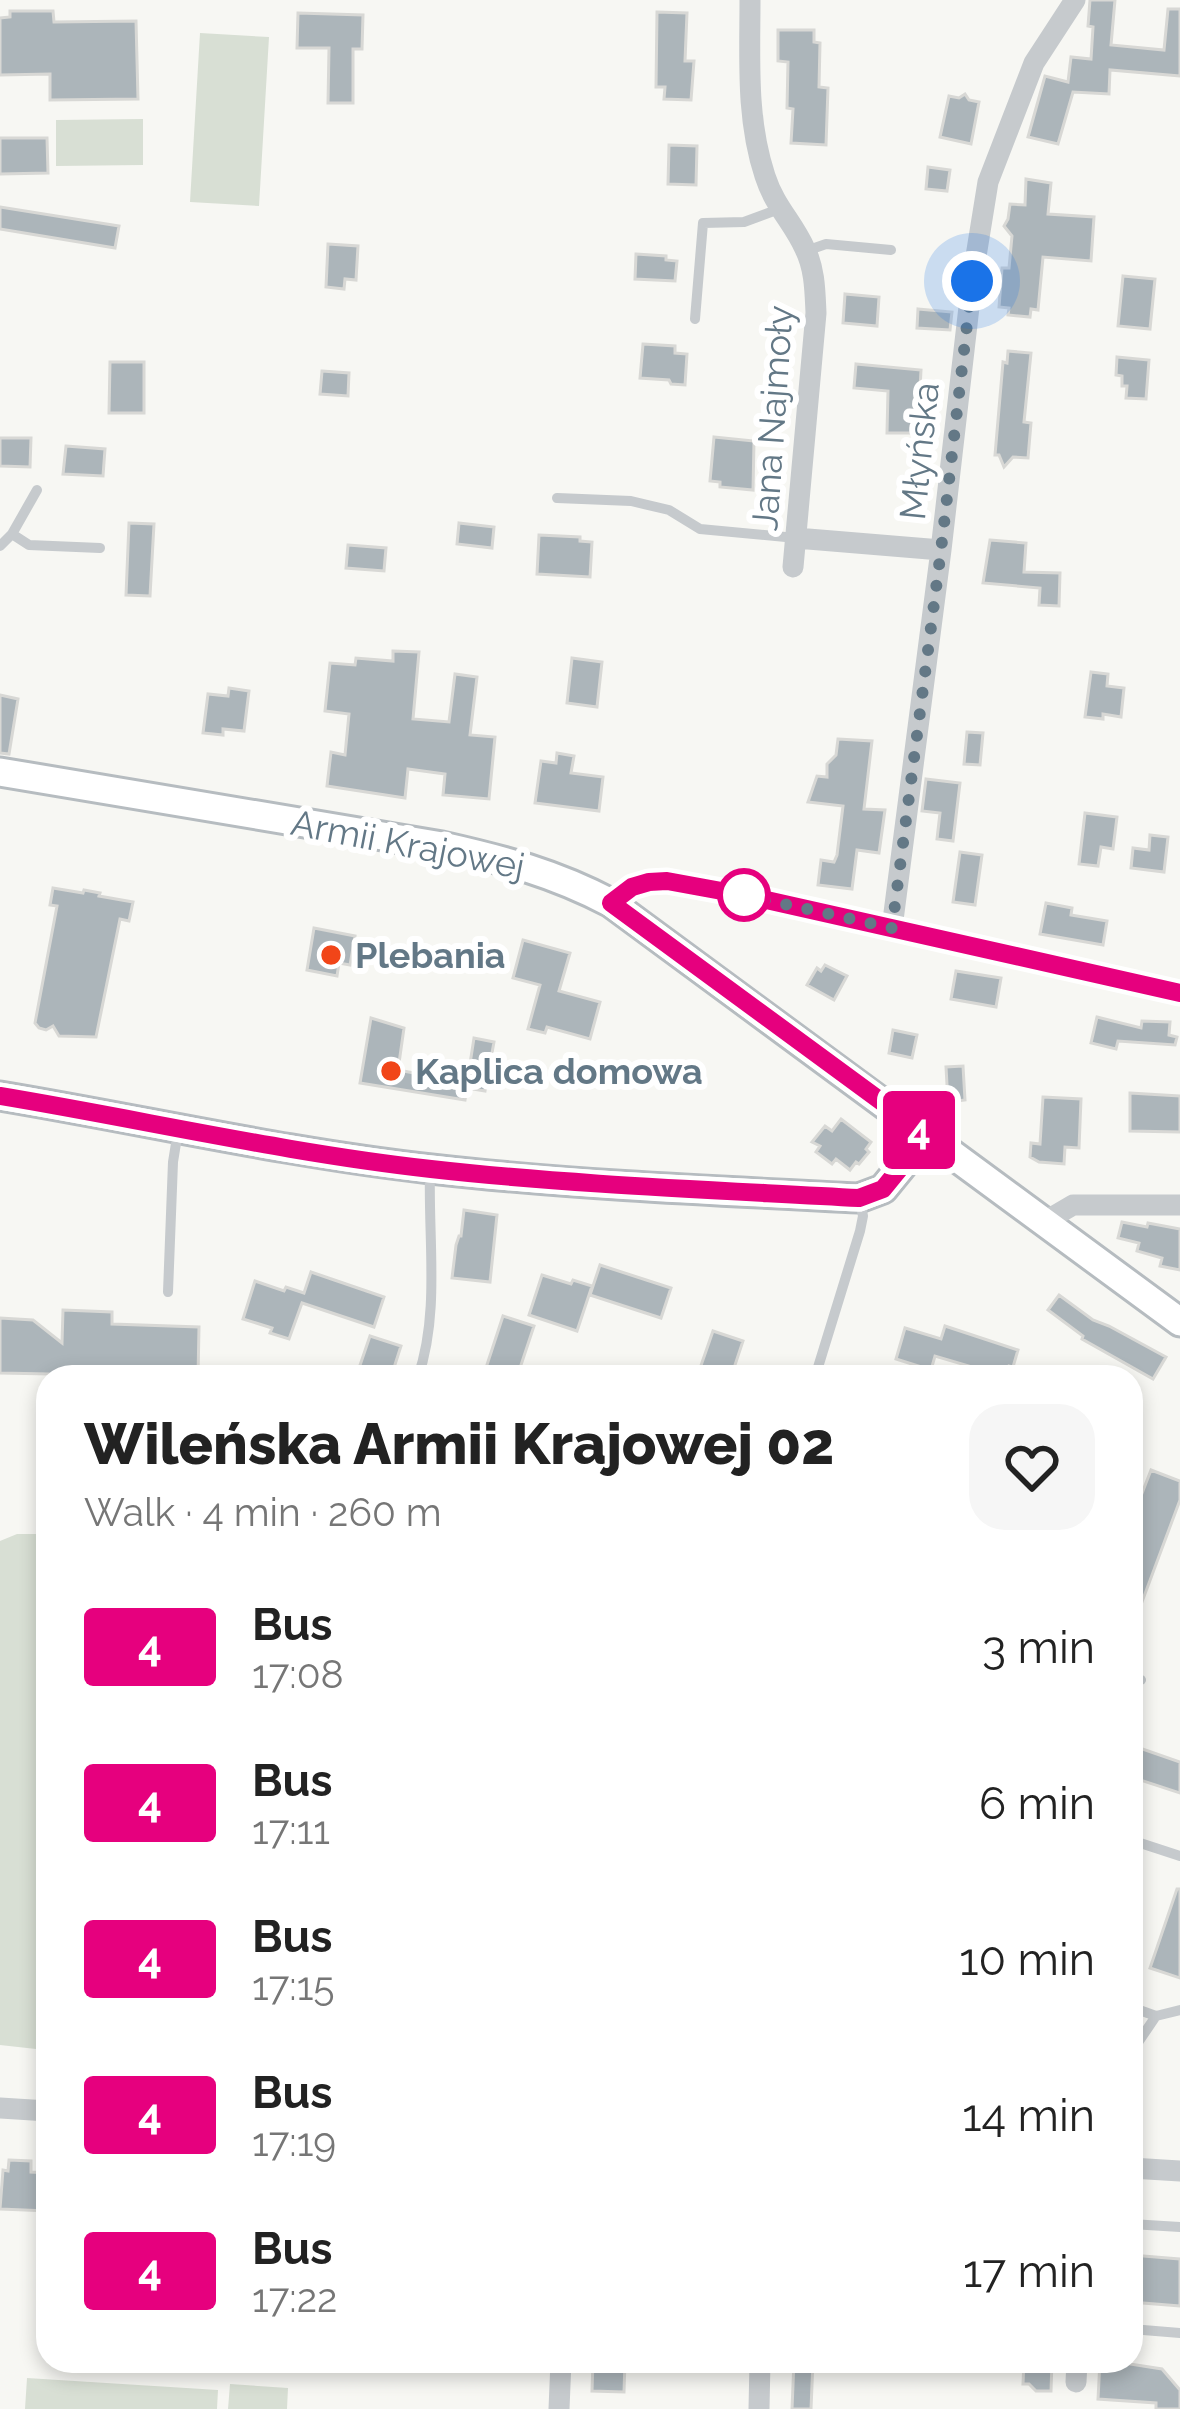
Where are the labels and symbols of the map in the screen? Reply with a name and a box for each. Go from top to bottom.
your location [942,251,1002,311]
street label: Jana Najmoły [743,304,801,532]
street label: Młyńska [891,380,947,522]
street label: Armii Krajowej [288,801,528,887]
unlabelled marker [719,870,769,920]
place label: Plebania [355,934,505,976]
marker: Plebania [318,942,344,968]
place label: Kaplica domowa [415,1050,703,1092]
marker: Kaplica domowa [378,1058,404,1084]
line badge: 4 [880,1091,958,1169]

